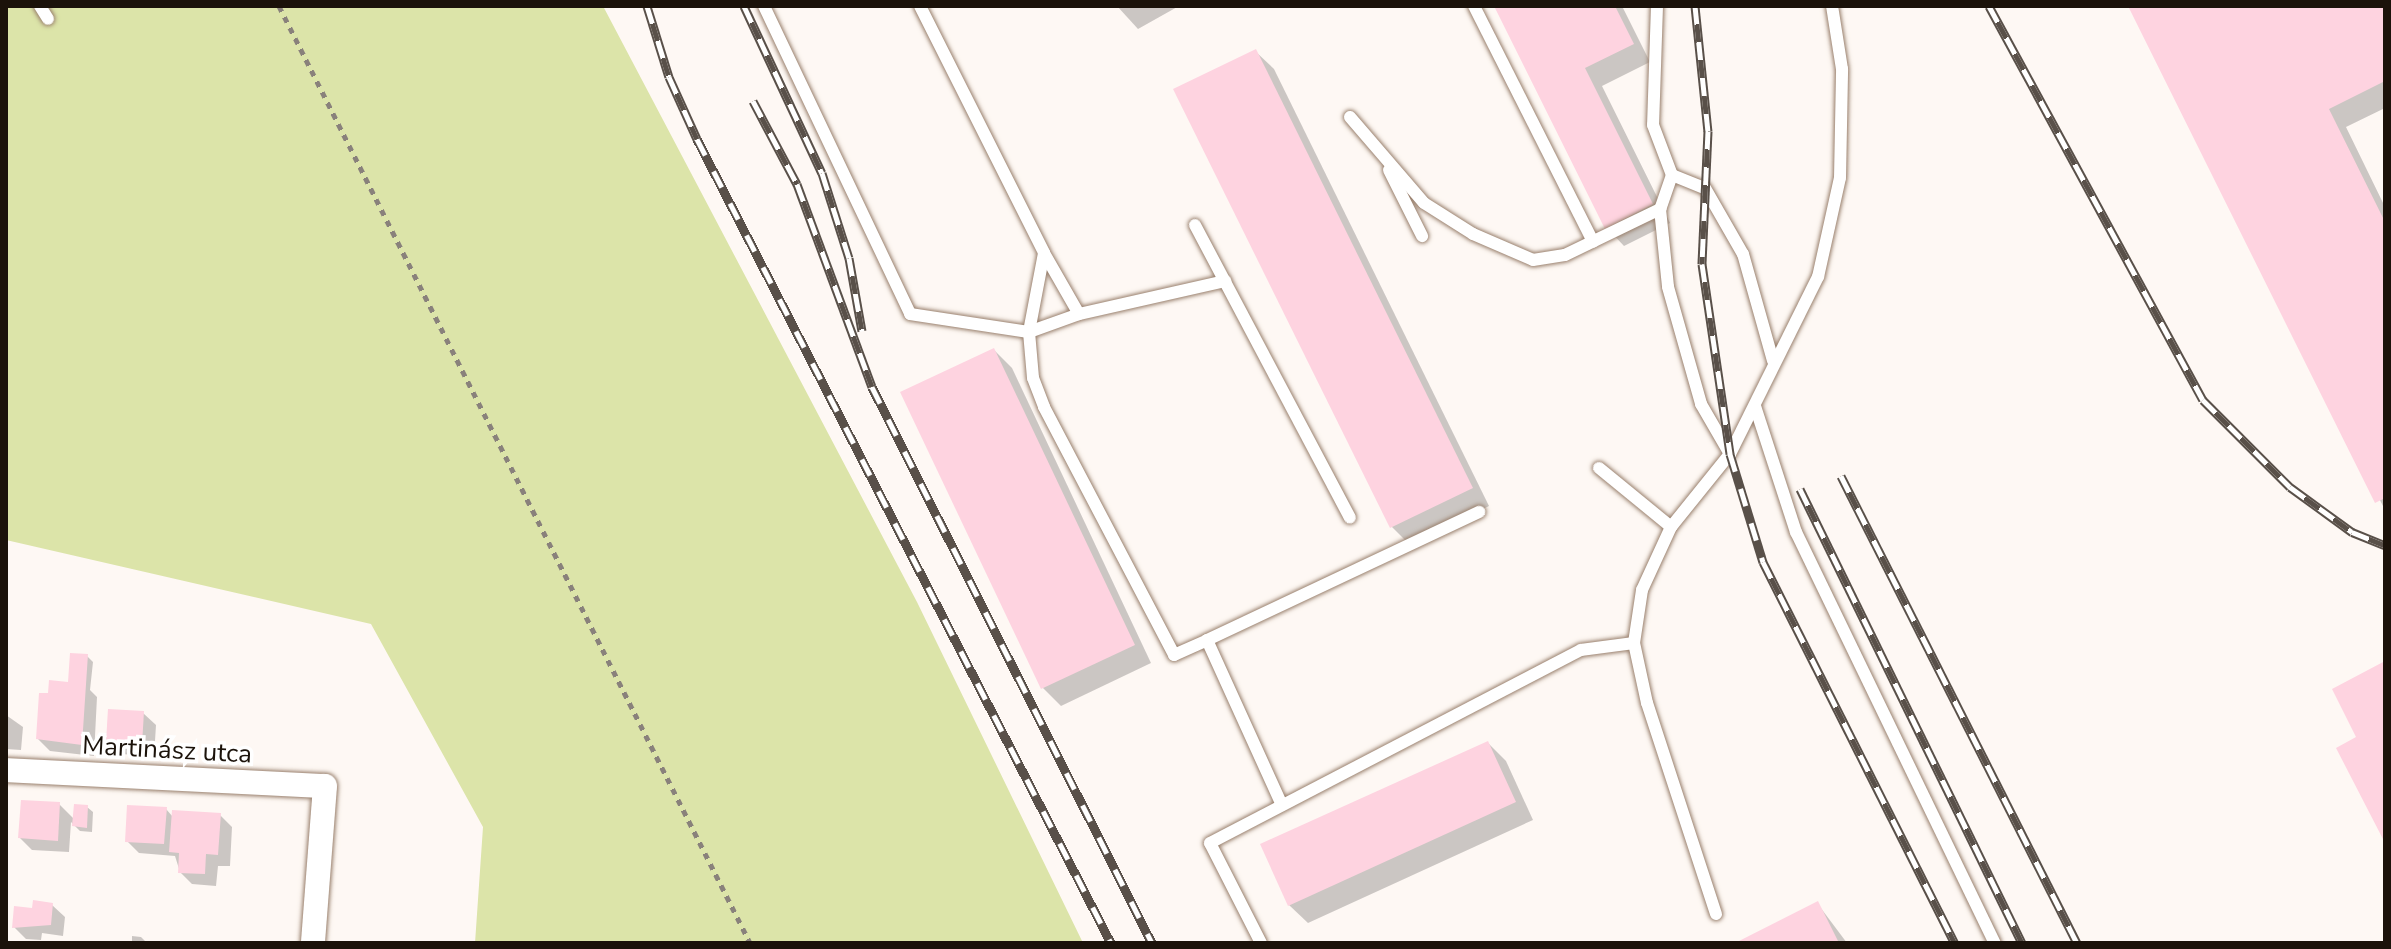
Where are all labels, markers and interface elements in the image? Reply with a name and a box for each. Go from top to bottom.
street label: Martinász utca [81,730,253,770]

